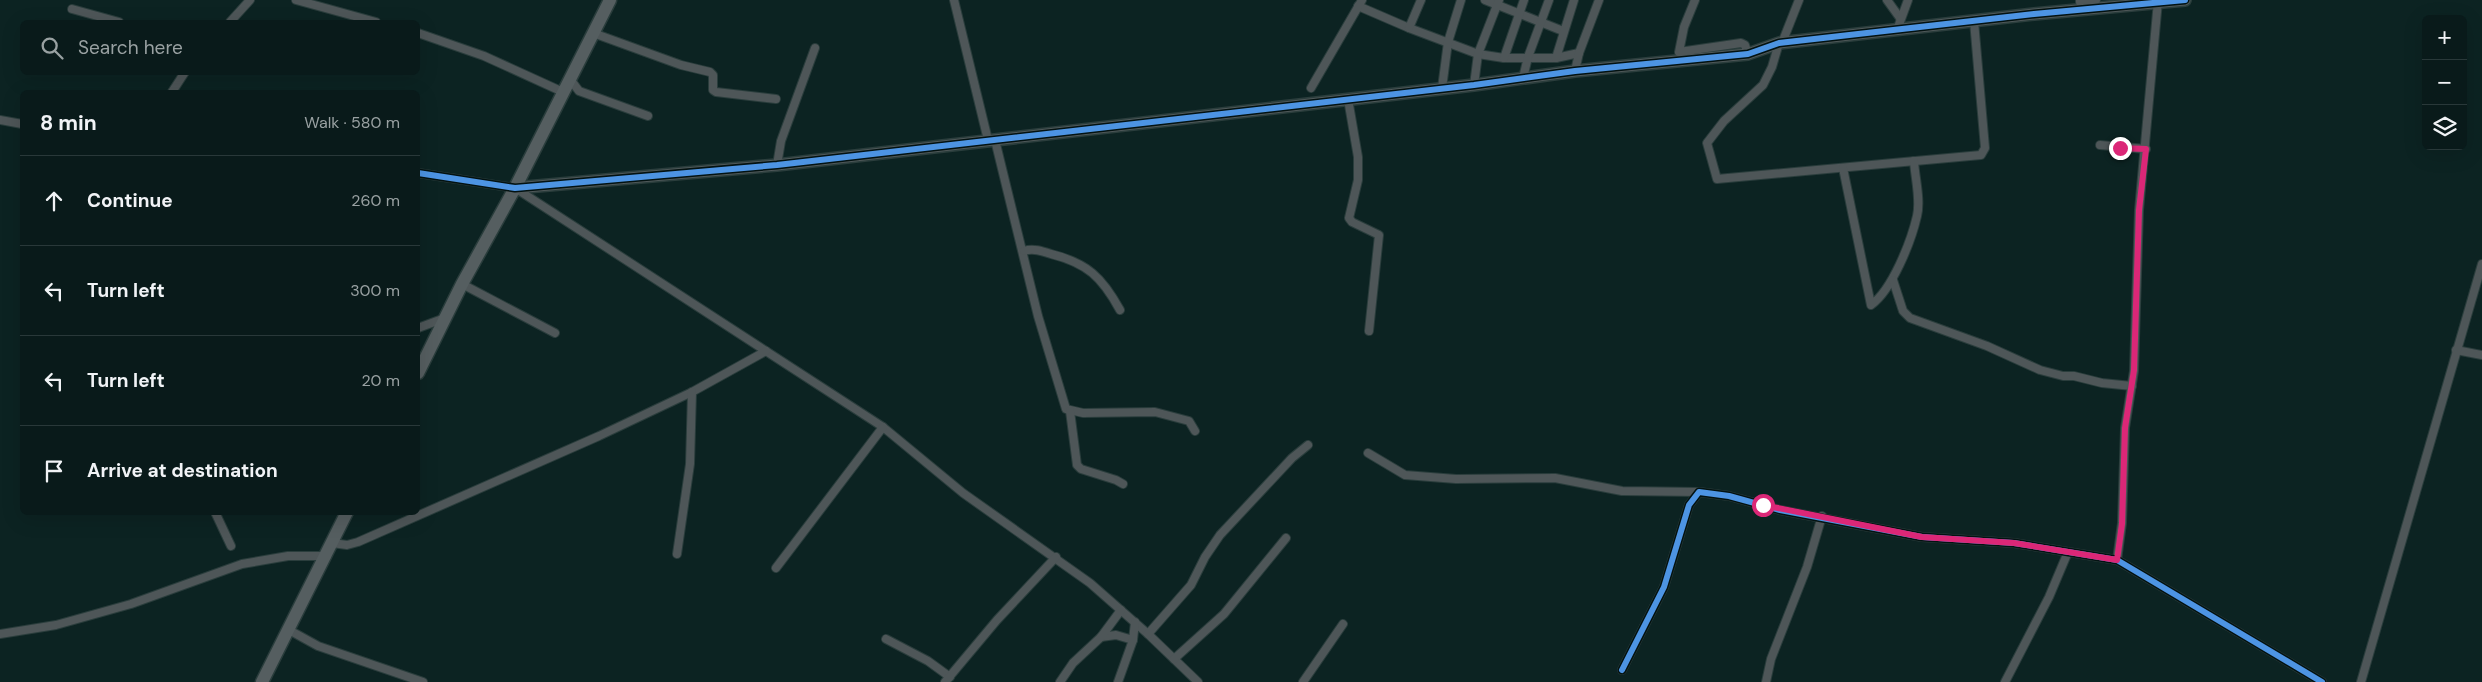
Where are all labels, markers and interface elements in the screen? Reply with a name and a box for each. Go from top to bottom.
map controls [2422,15,2467,150]
button: + [2422,15,2467,60]
search box [20,20,420,75]
icon: search [38,34,66,62]
text: Search here [78,35,183,60]
button: − [2422,60,2467,105]
button: layers [2422,105,2467,150]
text: 8 min [40,109,97,137]
text: Walk · 580 m [304,112,400,133]
route end [2109,137,2132,160]
icon: ahead [40,187,68,215]
text: Continue [87,188,173,213]
text: 260 m [351,190,400,211]
icon: left [40,277,68,305]
text: Turn left [87,278,165,303]
text: 300 m [350,280,400,301]
icon: left [40,367,68,395]
text: Turn left [87,368,165,393]
text: 20 m [361,370,400,391]
icon: arrive [40,457,68,485]
text: Arrive at destination [87,458,278,483]
route start [1752,494,1775,517]

